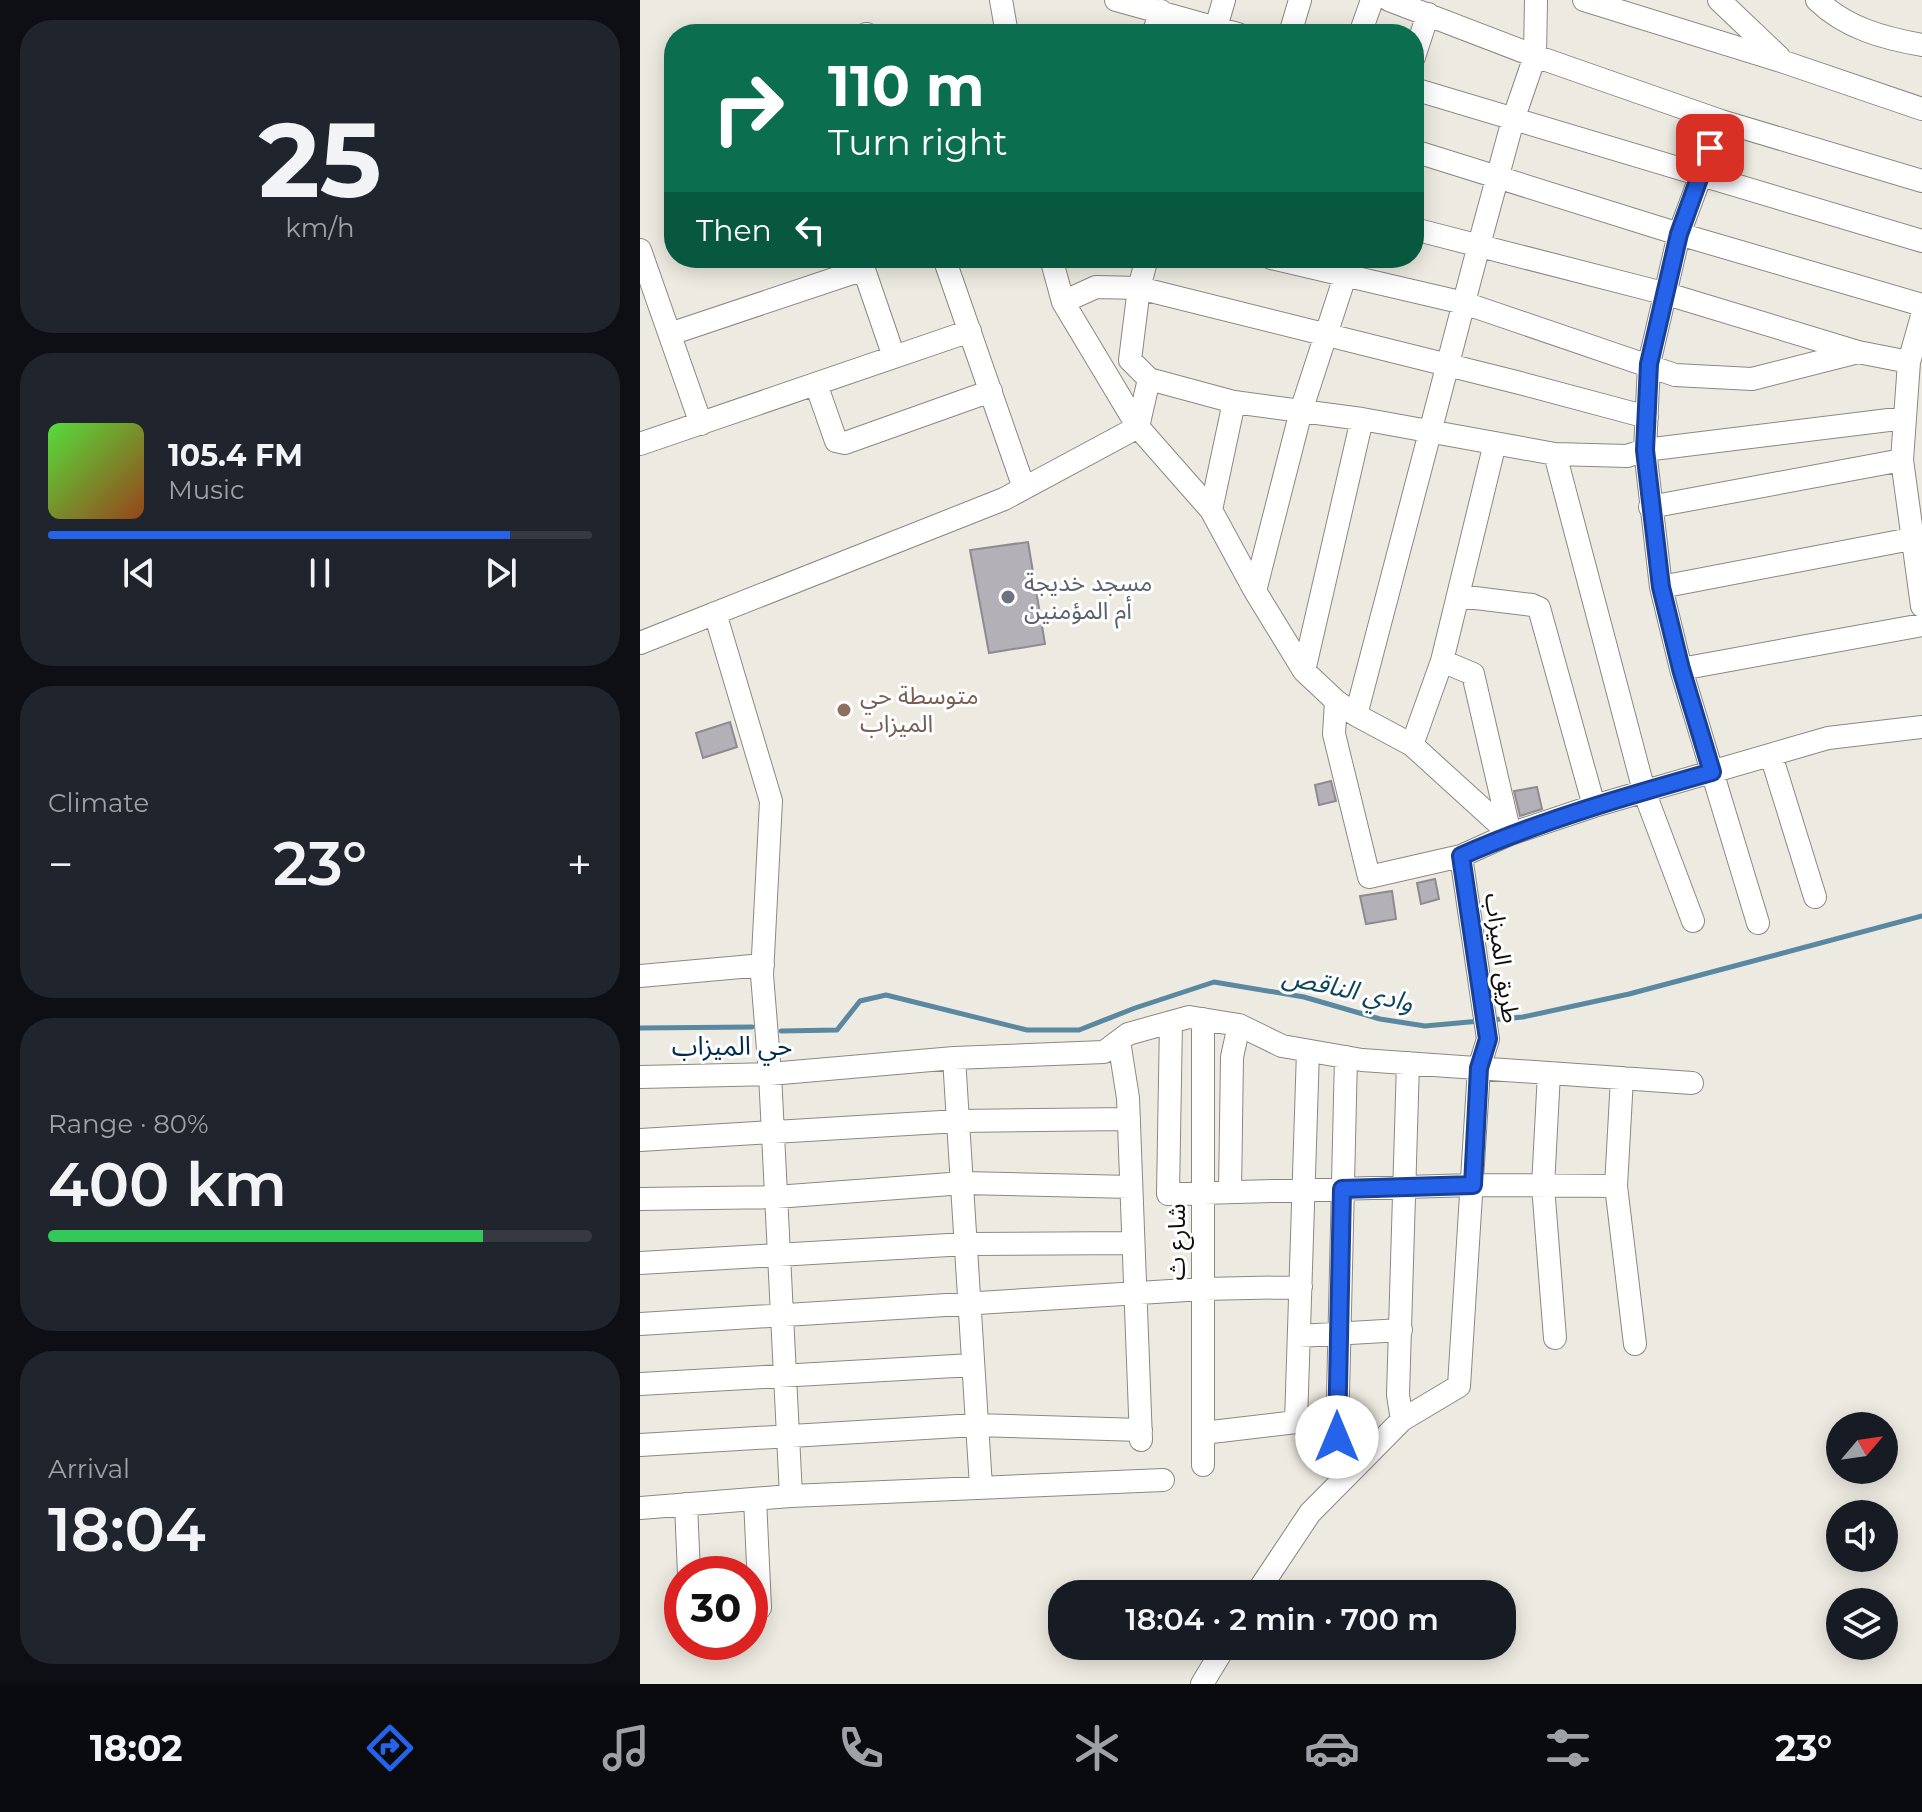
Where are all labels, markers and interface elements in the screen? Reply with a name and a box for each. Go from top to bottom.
text: 110 m [828,52,985,120]
icon: right [696,56,800,160]
text: 25 [258,96,382,223]
pin [1676,114,1744,182]
text: Turn right [828,120,1008,164]
icon: arrive [1688,126,1732,170]
icon: left [788,208,832,252]
text: km/h [285,212,355,244]
text: Then [696,212,772,249]
text: 105.4 FM [168,437,303,474]
text: Music [168,474,245,506]
icon: previous [117,551,161,595]
icon: pause [298,551,342,595]
icon: next [479,551,523,595]
place label: مسجد خديجة أم المؤمنين [1024,568,1152,629]
marker: مسجد خديجة أم المؤمنين [999,588,1017,606]
place label: متوسطة حي الميزاب [860,681,979,738]
marker: متوسطة حي الميزاب [835,701,853,719]
text: Climate [48,787,149,819]
text: 23° [273,827,367,900]
text: − [48,837,73,891]
text: + [567,837,592,891]
street label: طريق الميزاب [1478,891,1526,1025]
water label: وادي الناقص [1279,960,1417,1022]
district label: حي الميزاب [672,1030,792,1066]
text: Range · 80% [48,1108,209,1140]
text: 400 km [48,1148,287,1221]
street label: شارع ث [1162,1204,1194,1280]
position arrow [1295,1395,1379,1479]
north arrow [1826,1412,1898,1484]
map controls [1826,1412,1898,1660]
text: Arrival [48,1453,130,1485]
text: 18:04 [48,1493,206,1566]
button: sound [1826,1500,1898,1572]
speed limit sign: 30 [664,1556,768,1660]
button: layers [1826,1588,1898,1660]
text: 18:04 · 2 min · 700 m [1125,1601,1439,1638]
icon: directions [362,1720,418,1776]
icon: music [598,1720,654,1776]
icon: phone [833,1720,889,1776]
icon: climate [1069,1720,1125,1776]
icon: car [1304,1720,1360,1776]
icon: filters [1540,1720,1596,1776]
text: 18:02 [90,1726,183,1770]
text: 23° [1775,1726,1832,1770]

